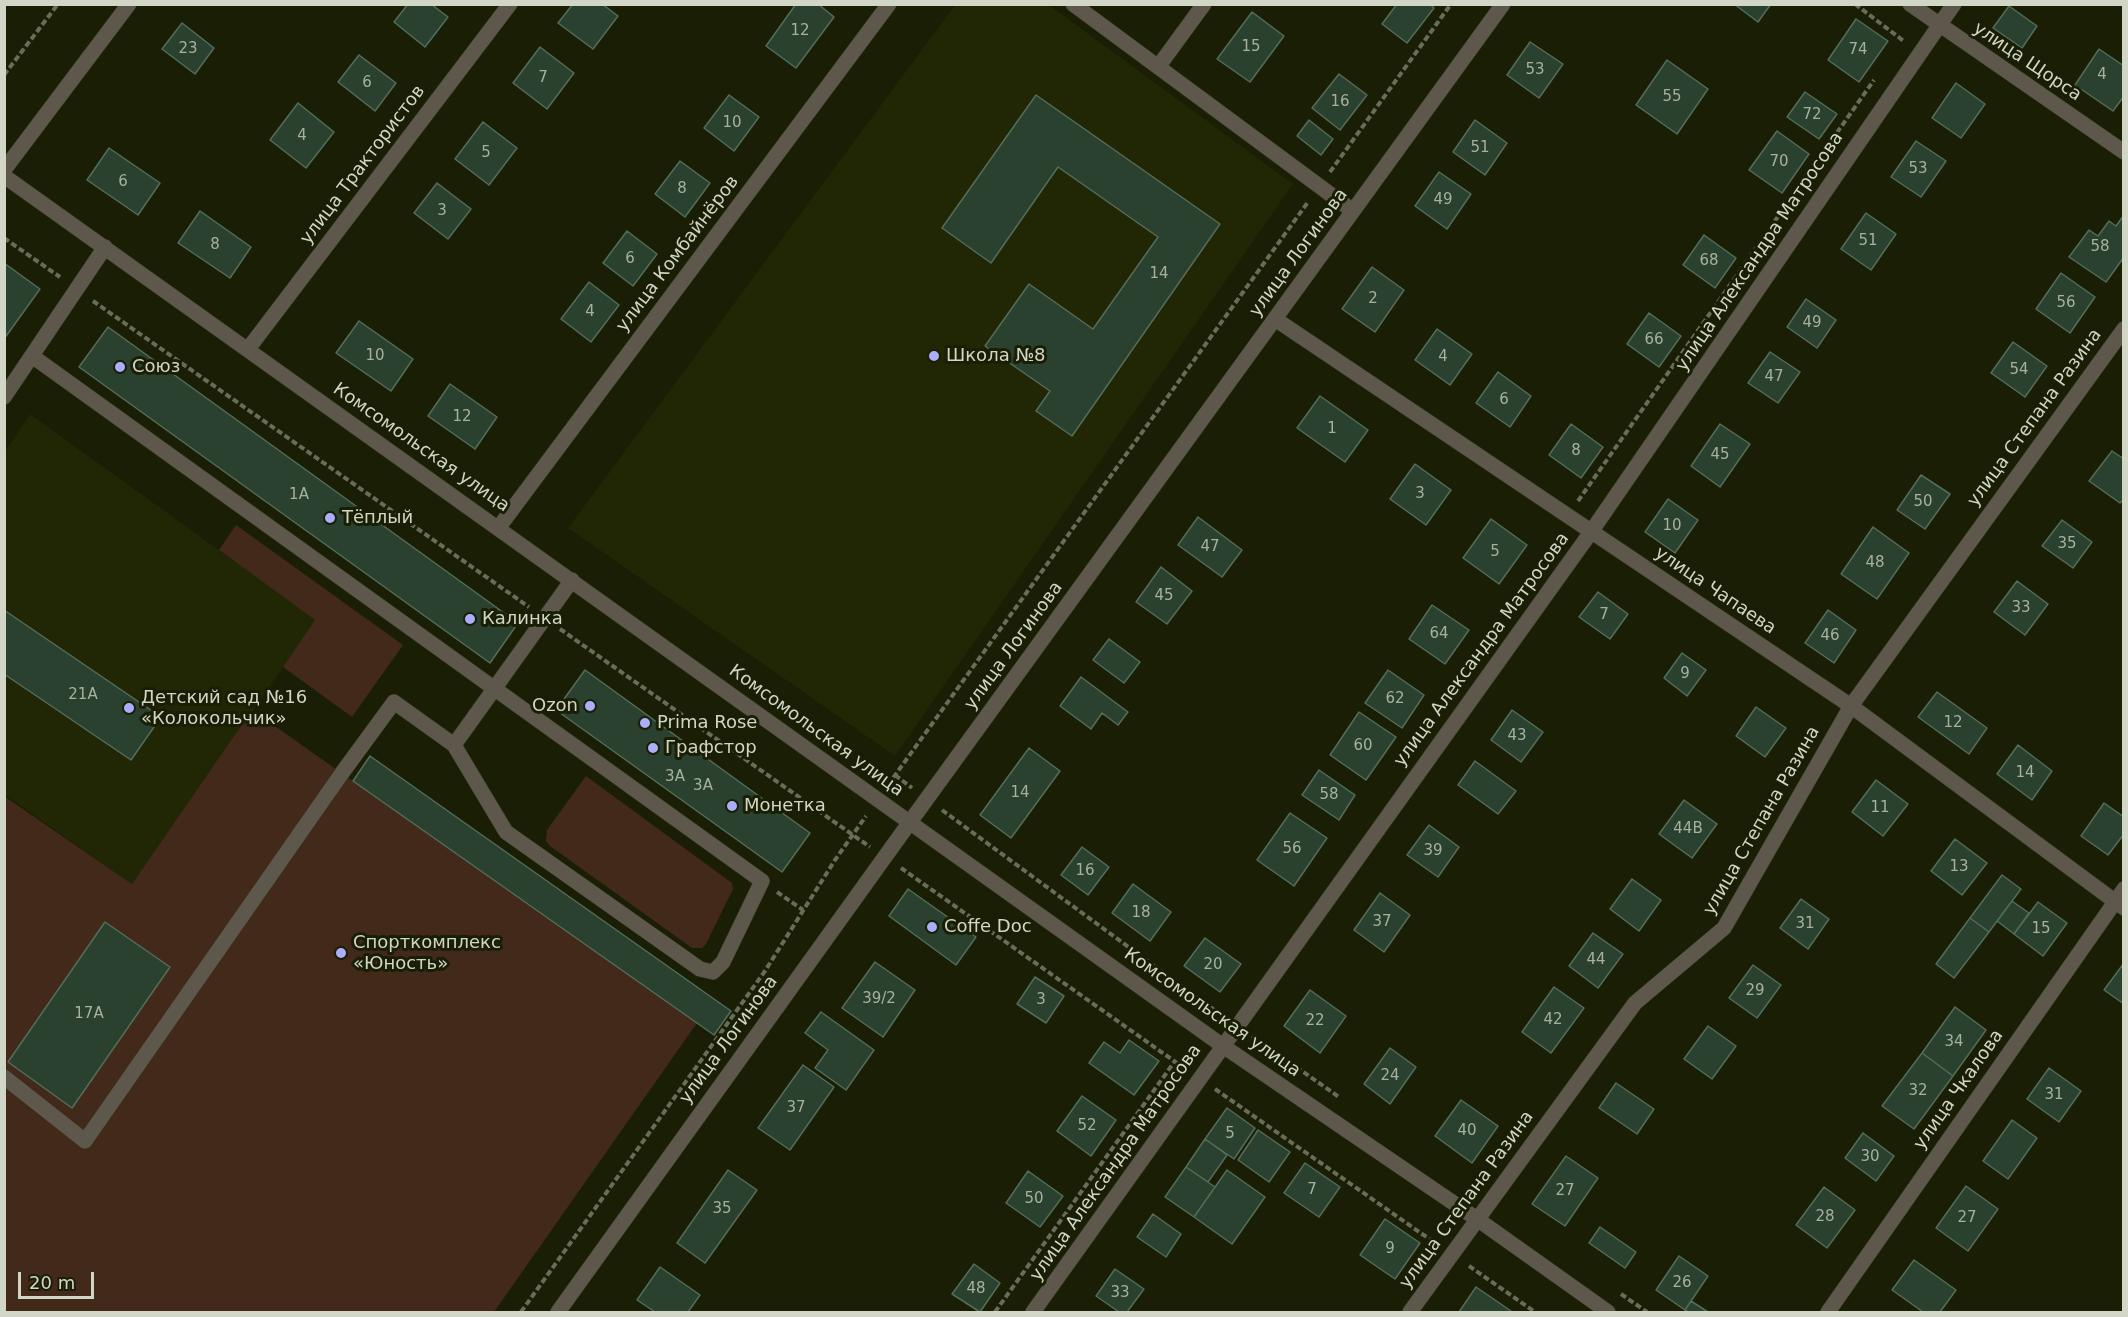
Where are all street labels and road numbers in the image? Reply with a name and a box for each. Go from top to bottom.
street label: улица Щорса [1969,18,2085,106]
street label: улица Трактористов [296,81,430,249]
street label: улица Александра Матросова [1672,128,1848,376]
street label: улица Комбайнёров [612,172,744,336]
street label: улица Логинова [1245,185,1353,321]
street label: улица Степана Разина [1963,325,2107,511]
street label: Комсомольская улица [329,379,513,517]
street label: улица Александра Матросова [1390,529,1574,771]
street label: улица Чапаева [1650,542,1780,640]
street label: улица Логинова [960,578,1068,714]
street label: Комсомольская улица [725,660,907,802]
street label: улица Степана Разина [1699,723,1825,919]
street label: Комсомольская улица [1120,944,1304,1082]
street label: улица Логинова [675,972,783,1108]
street label: улица Чкалова [1910,1026,2008,1154]
street label: улица Александра Матросова [1026,1040,1206,1286]
street label: улица Степана Разина [1395,1107,1539,1293]

